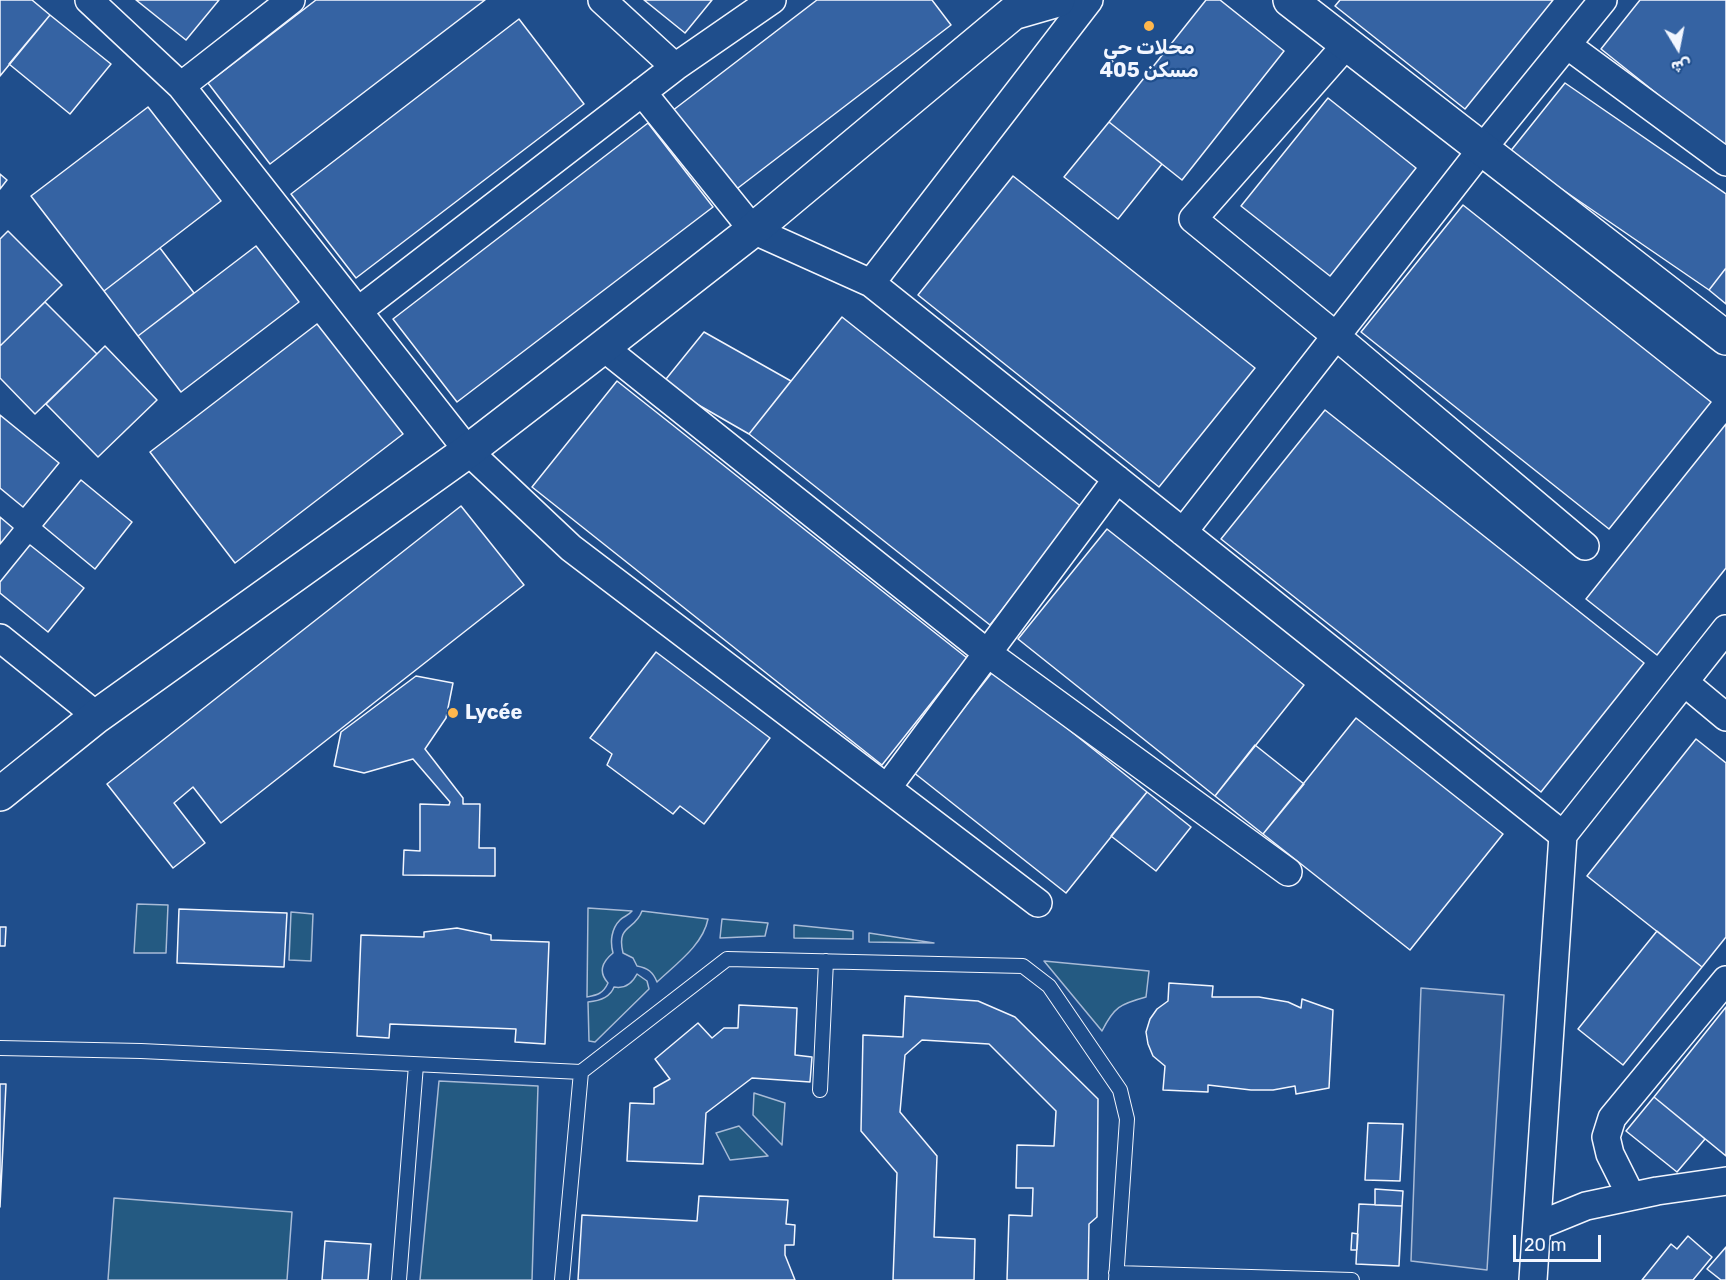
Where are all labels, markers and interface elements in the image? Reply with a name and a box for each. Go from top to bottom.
north arrow [1648,18,1708,78]
marker: محلات حي 405 مسكن [1142,19,1156,33]
place label: محلات حي 405 مسكن [1099,36,1199,83]
text: ش [1670,55,1693,77]
place label: Lycée [465,701,522,725]
marker: Lycée [446,706,460,720]
scale bar [1516,1223,1604,1261]
text: 20 m [1524,1234,1566,1256]

